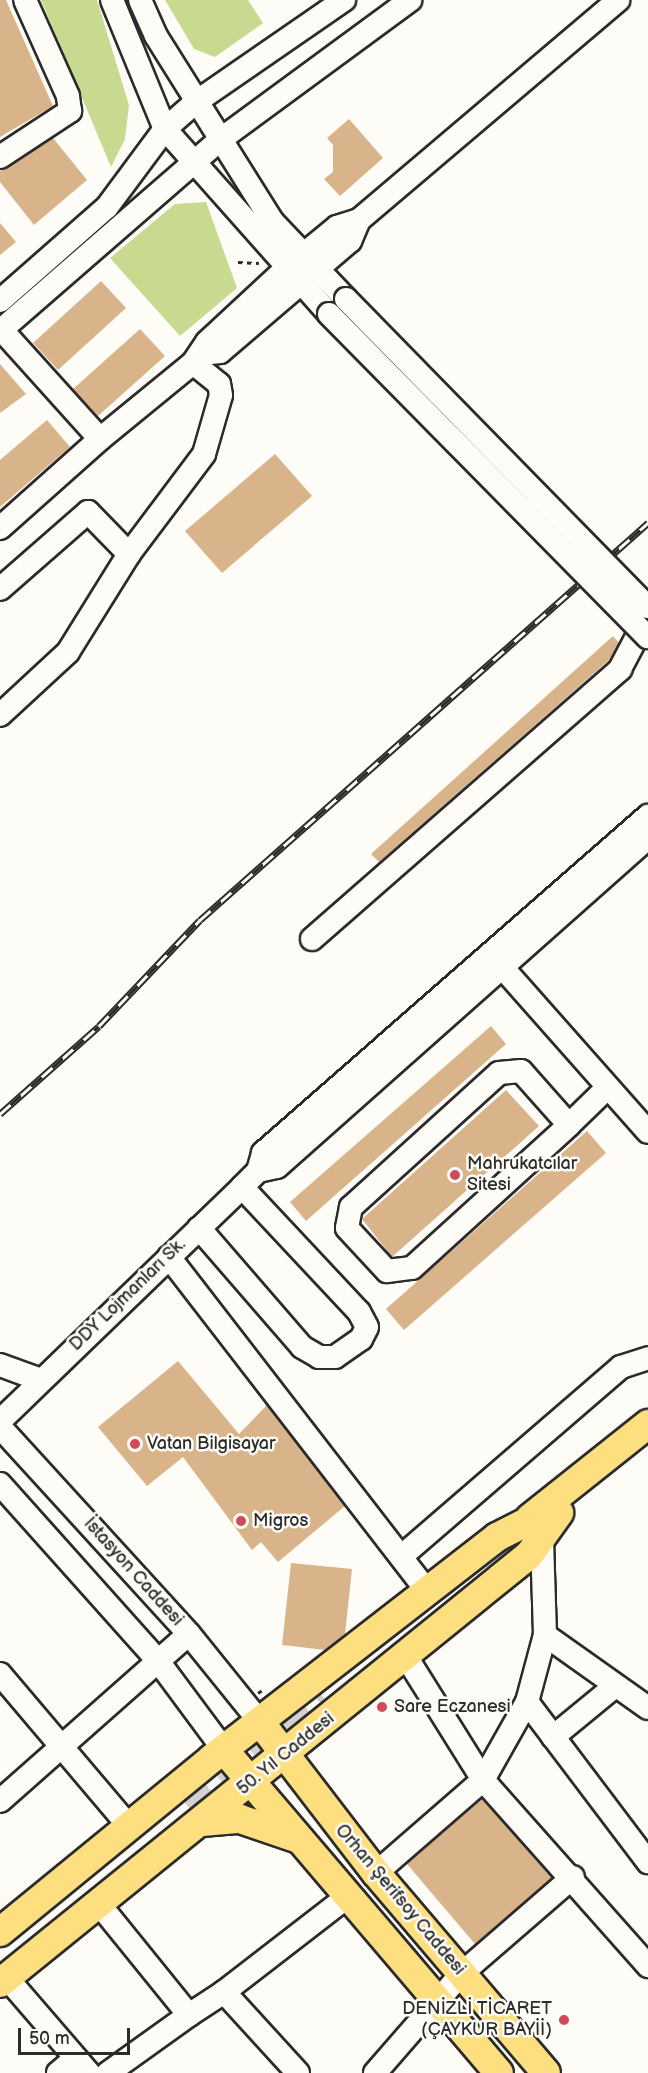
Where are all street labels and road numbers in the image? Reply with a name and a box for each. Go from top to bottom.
street label: DDY Lojmanları Sk. [65,1234,191,1356]
street label: İstasyon Caddesi [79,1513,187,1631]
street label: 50. Yıl Caddesi [232,1708,340,1800]
street label: Orhan Şerifsoy Caddesi [330,1820,470,1980]

